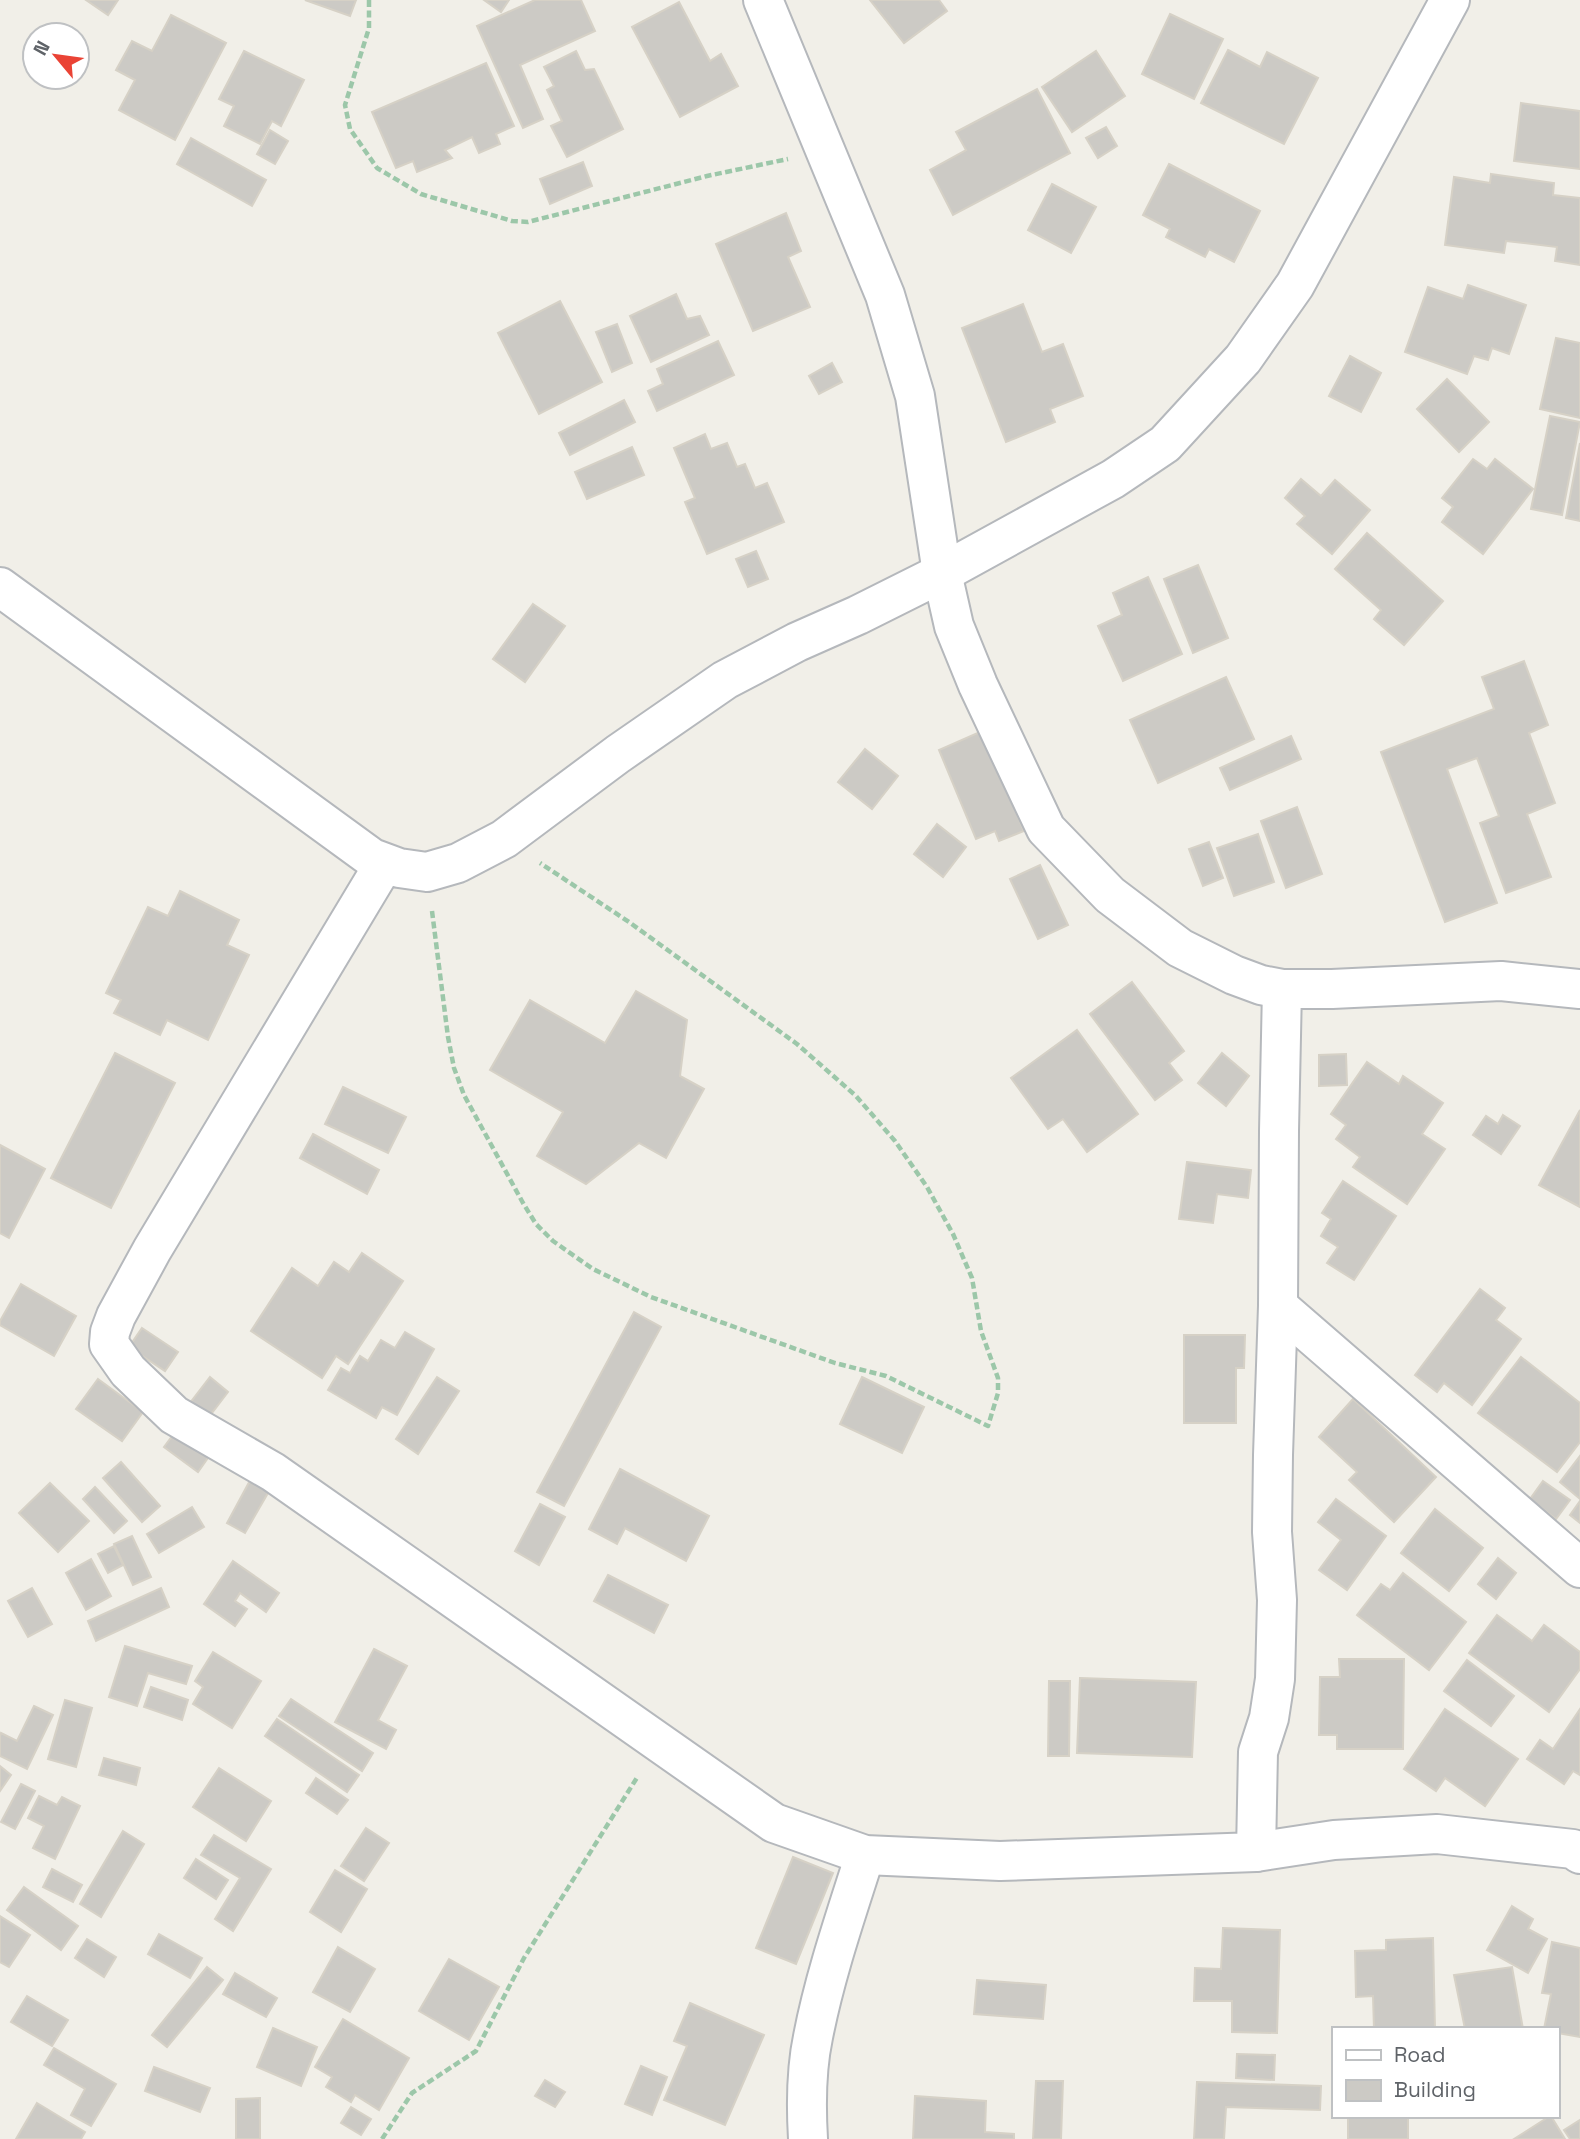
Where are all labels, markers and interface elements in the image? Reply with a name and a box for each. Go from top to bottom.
north arrow [21,21,91,91]
text: N [28,36,56,60]
legend [1332,2027,1559,2118]
text: Road [1394,2041,1446,2068]
text: Building [1394,2076,1476,2103]

